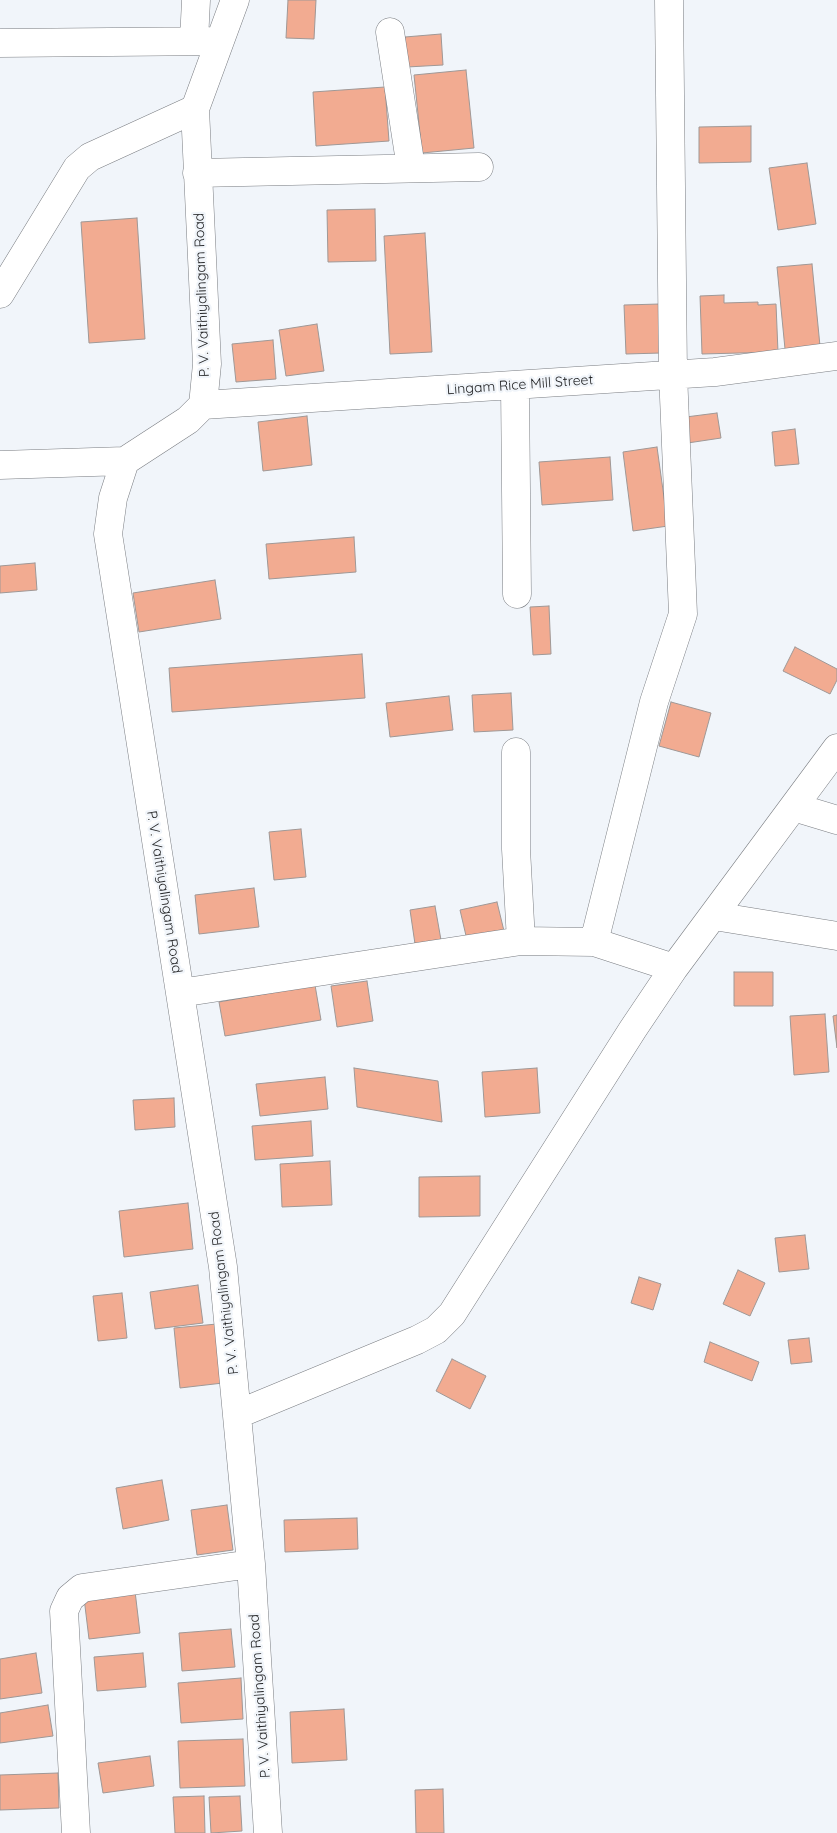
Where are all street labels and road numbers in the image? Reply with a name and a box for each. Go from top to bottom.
street label: P. V. Vaithiyalingam Road [191,213,213,377]
street label: Lingam Rice Mill Street [446,372,594,398]
street label: P. V. Vaithiyalingam Road [143,809,185,975]
street label: P. V. Vaithiyalingam Road [206,1210,242,1376]
street label: P. V. Vaithiyalingam Road [246,1613,274,1779]

